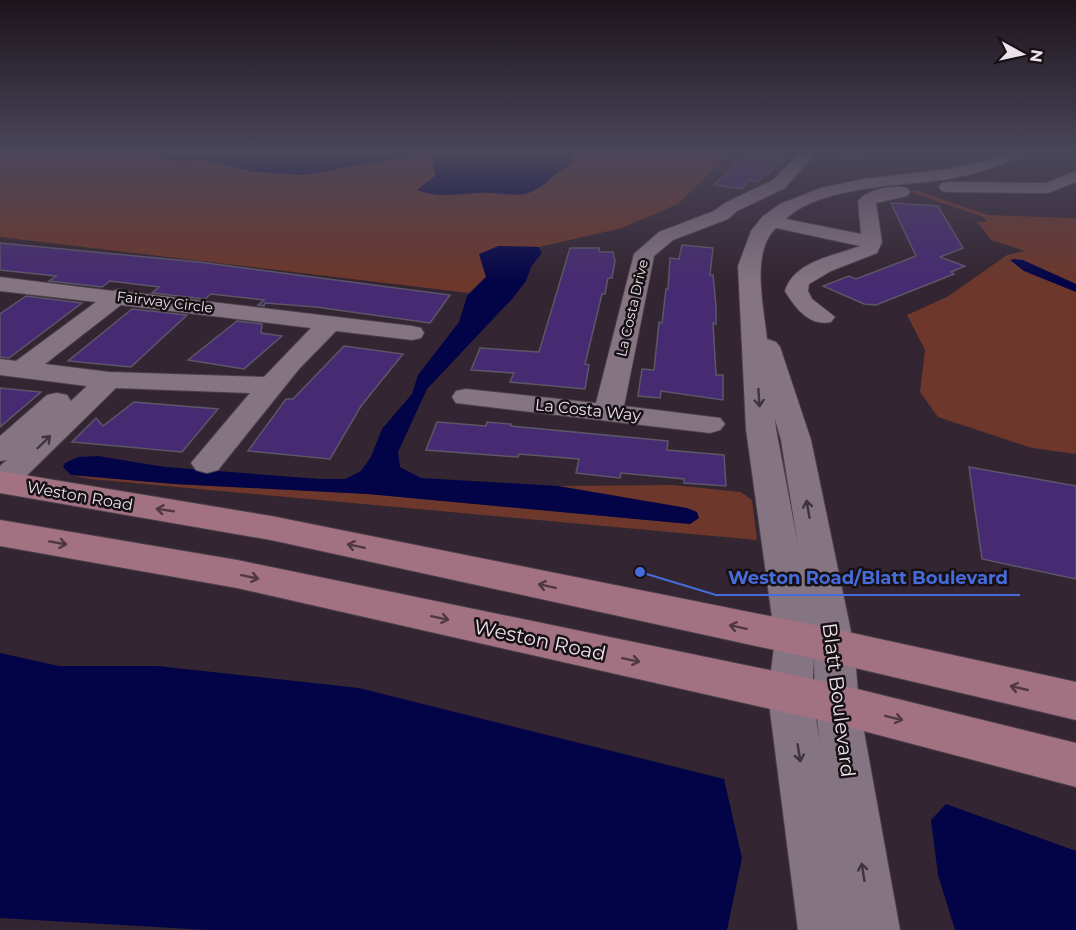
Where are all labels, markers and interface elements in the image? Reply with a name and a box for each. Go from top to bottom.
north arrow [992,24,1052,84]
text: N [1026,48,1047,64]
street label: La Costa Drive [612,258,652,358]
street label: Fairway Circle [116,287,214,317]
one-way arrow [753,387,764,407]
street label: La Costa Way [534,395,642,425]
one-way arrow [37,435,52,449]
street label: Weston Road [25,477,135,515]
one-way arrow [802,499,813,519]
one-way arrow [155,504,175,515]
one-way arrow [47,538,67,549]
one-way arrow [347,540,366,551]
callout: Weston Road/Blatt Boulevard [716,559,1020,595]
text: Weston Road/Blatt Boulevard [728,567,1008,589]
one-way arrow [239,572,259,583]
one-way arrow [538,580,557,592]
one-way arrow [430,613,449,625]
street label: Weston Road [472,614,608,666]
one-way arrow [728,621,747,633]
street label: Blatt Boulevard [818,621,860,779]
one-way arrow [620,655,640,666]
one-way arrow [1010,682,1029,694]
one-way arrow [884,713,903,725]
one-way arrow [793,742,804,762]
one-way arrow [858,863,869,883]

